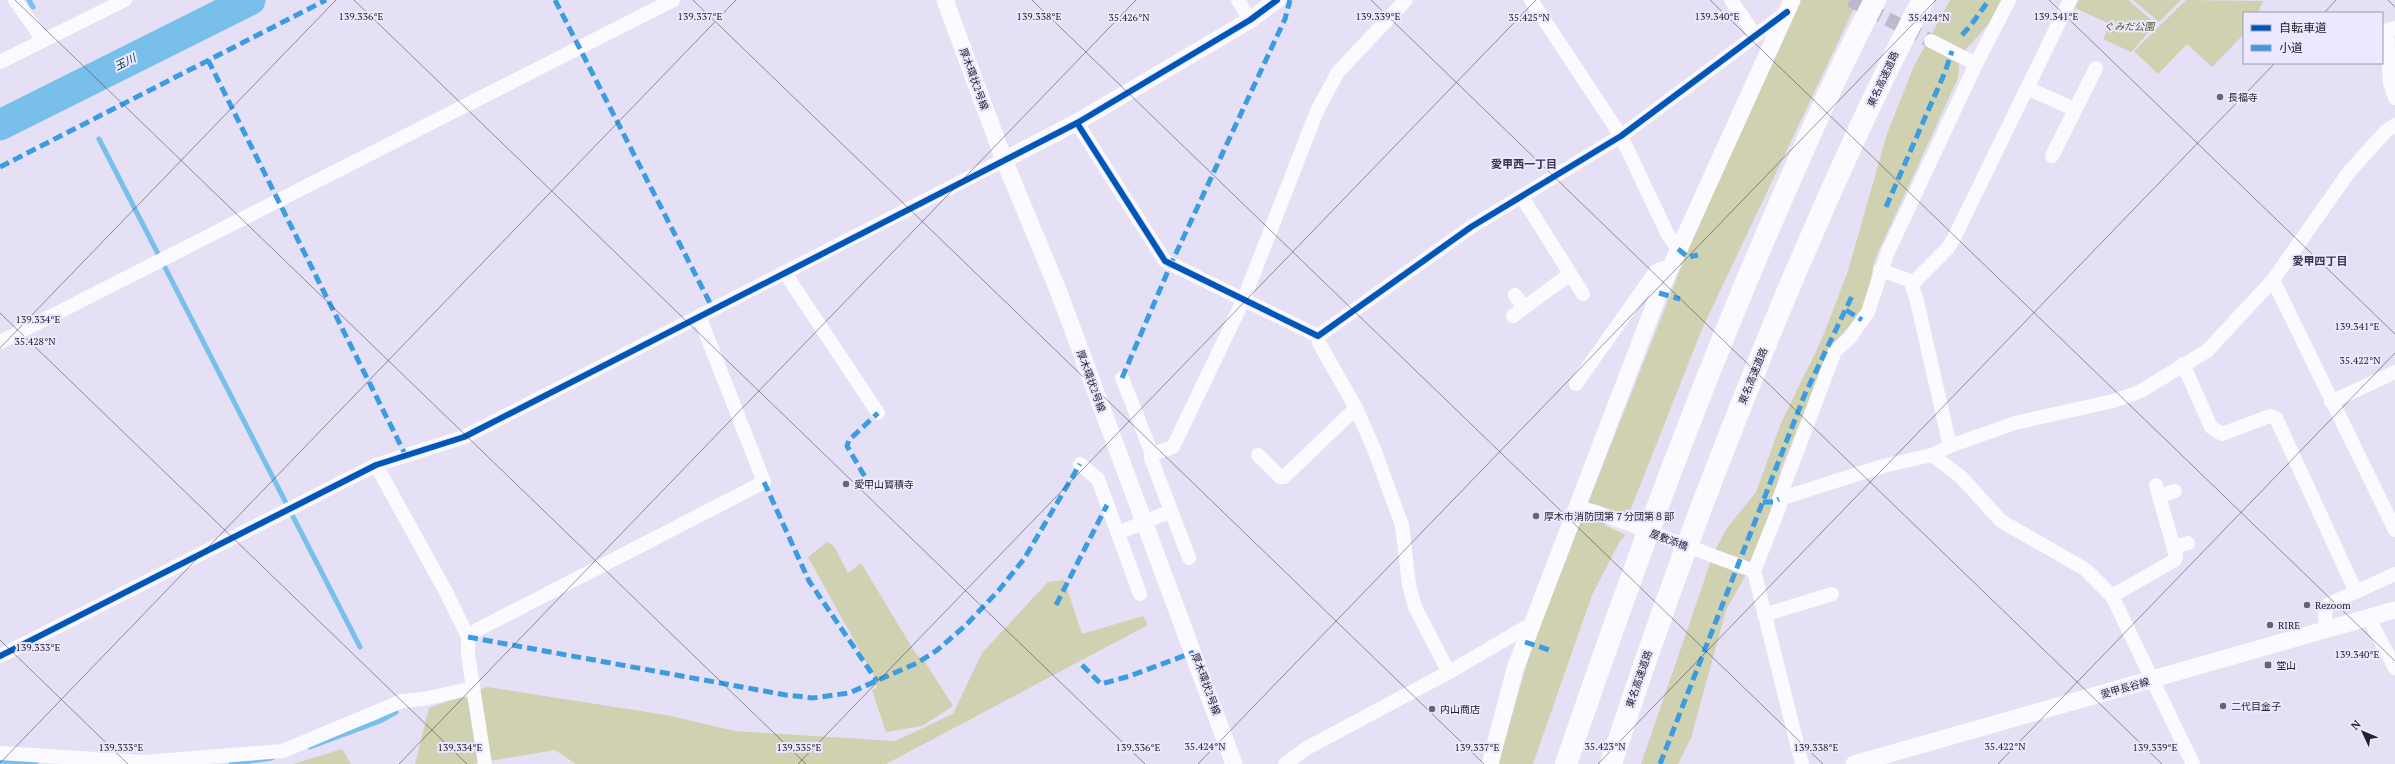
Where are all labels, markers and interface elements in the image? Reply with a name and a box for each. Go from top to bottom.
text: 139.336°E [339,10,384,23]
text: 139.337°E [678,10,723,23]
text: 139.338°E [1017,10,1062,23]
text: 139.339°E [1356,10,1401,23]
text: 139.340°E [1695,10,1740,23]
text: 139.341°E [2034,10,2079,23]
text: 35.426°N [1109,11,1150,24]
text: 35.425°N [1509,11,1550,24]
text: 35.424°N [1909,11,1950,24]
legend [2243,12,2383,64]
park label: ぐみだ公園 [2104,20,2156,33]
text: 自転車道 [2279,20,2327,35]
text: 小道 [2279,40,2303,55]
street label: 厚木環状2号線 [957,46,991,112]
street label: 東名高速道路 [1864,49,1902,109]
water label: 玉川 [112,50,139,73]
place label: 長福寺 [2228,91,2258,104]
marker: 長福寺 [2215,92,2225,102]
district label: 愛甲西一丁目 [1491,157,1557,171]
district label: 愛甲四丁目 [2293,254,2348,268]
text: 139.334°E [16,313,61,326]
text: 139.341°E [2335,320,2380,333]
text: 35.428°N [15,335,56,348]
street label: 東名高速道路 [1736,346,1770,406]
street label: 厚木環状2号線 [1074,348,1108,414]
text: 35.422°N [2340,354,2381,367]
place label: 愛甲山寳積寺 [854,478,914,491]
marker: 愛甲山寳積寺 [841,479,851,489]
place label: 厚木市消防団第７分団第８部 [1544,510,1674,523]
marker: 厚木市消防団第７分団第８部 [1531,511,1541,521]
street label: 屋敷添橋 [1648,527,1690,553]
place label: Rezoom [2315,599,2351,612]
marker: Rezoom [2302,600,2312,610]
place label: RIRE [2278,619,2300,632]
marker: RIRE [2265,620,2275,630]
text: 139.333°E [16,641,61,654]
text: 139.340°E [2335,648,2380,661]
street label: 東名高速道路 [1623,649,1655,709]
street label: 厚木環状2号線 [1189,651,1223,717]
place label: 堂山 [2276,659,2296,672]
marker: 堂山 [2263,660,2273,670]
street label: 愛甲長谷線 [2099,675,2151,701]
place label: 二代目金子 [2231,700,2281,713]
marker: 二代目金子 [2218,701,2228,711]
place label: 内山商店 [1440,703,1480,716]
marker: 内山商店 [1427,704,1437,714]
north arrow [2343,712,2383,752]
text: N [2348,717,2364,733]
text: 35.424°N [1185,740,1226,753]
text: 35.423°N [1585,740,1626,753]
text: 35.422°N [1985,740,2026,753]
text: 139.333°E [99,741,144,754]
text: 139.334°E [438,741,483,754]
text: 139.335°E [777,741,822,754]
text: 139.336°E [1116,741,1161,754]
text: 139.337°E [1455,741,1500,754]
text: 139.338°E [1794,741,1839,754]
text: 139.339°E [2133,741,2178,754]

